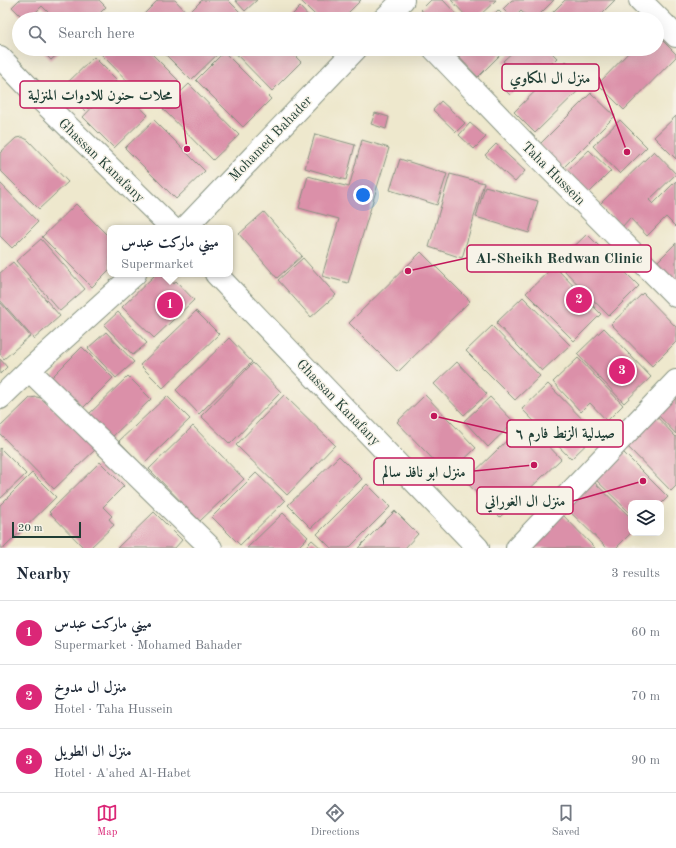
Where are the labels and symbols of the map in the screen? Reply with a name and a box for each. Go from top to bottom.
callout: منزل ال المكاوي [502,64,599,91]
text: منزل ال المكاوي [510,69,590,90]
callout: محلات حنون للادوات المنزلية [20,81,180,108]
text: محلات حنون للادوات المنزلية [28,88,173,104]
street label: Mohamed Bahader [227,93,315,184]
street label: Ghassan Kanafany [56,116,147,206]
street label: Taha Hussein [519,139,588,208]
your location [353,185,373,205]
callout: Al-Sheikh Redwan Clinic [467,245,651,272]
text: Al-Sheikh Redwan Clinic [475,252,643,267]
pin: 2 [566,285,592,315]
pin: 1 [157,290,183,320]
pin: 3 [609,356,635,386]
street label: Ghassan Kanafany [294,357,383,449]
callout: صيدلية الزنط فارم ٦ [507,420,623,447]
text: صيدلية الزنط فارم ٦ [515,425,615,446]
callout: منزل ابو نافذ سالم [374,458,474,485]
text: منزل ابو نافذ سالم [382,465,466,485]
callout: منزل ال الغوراني [477,487,573,514]
text: منزل ال الغوراني [484,494,565,513]
scale bar [12,520,81,539]

